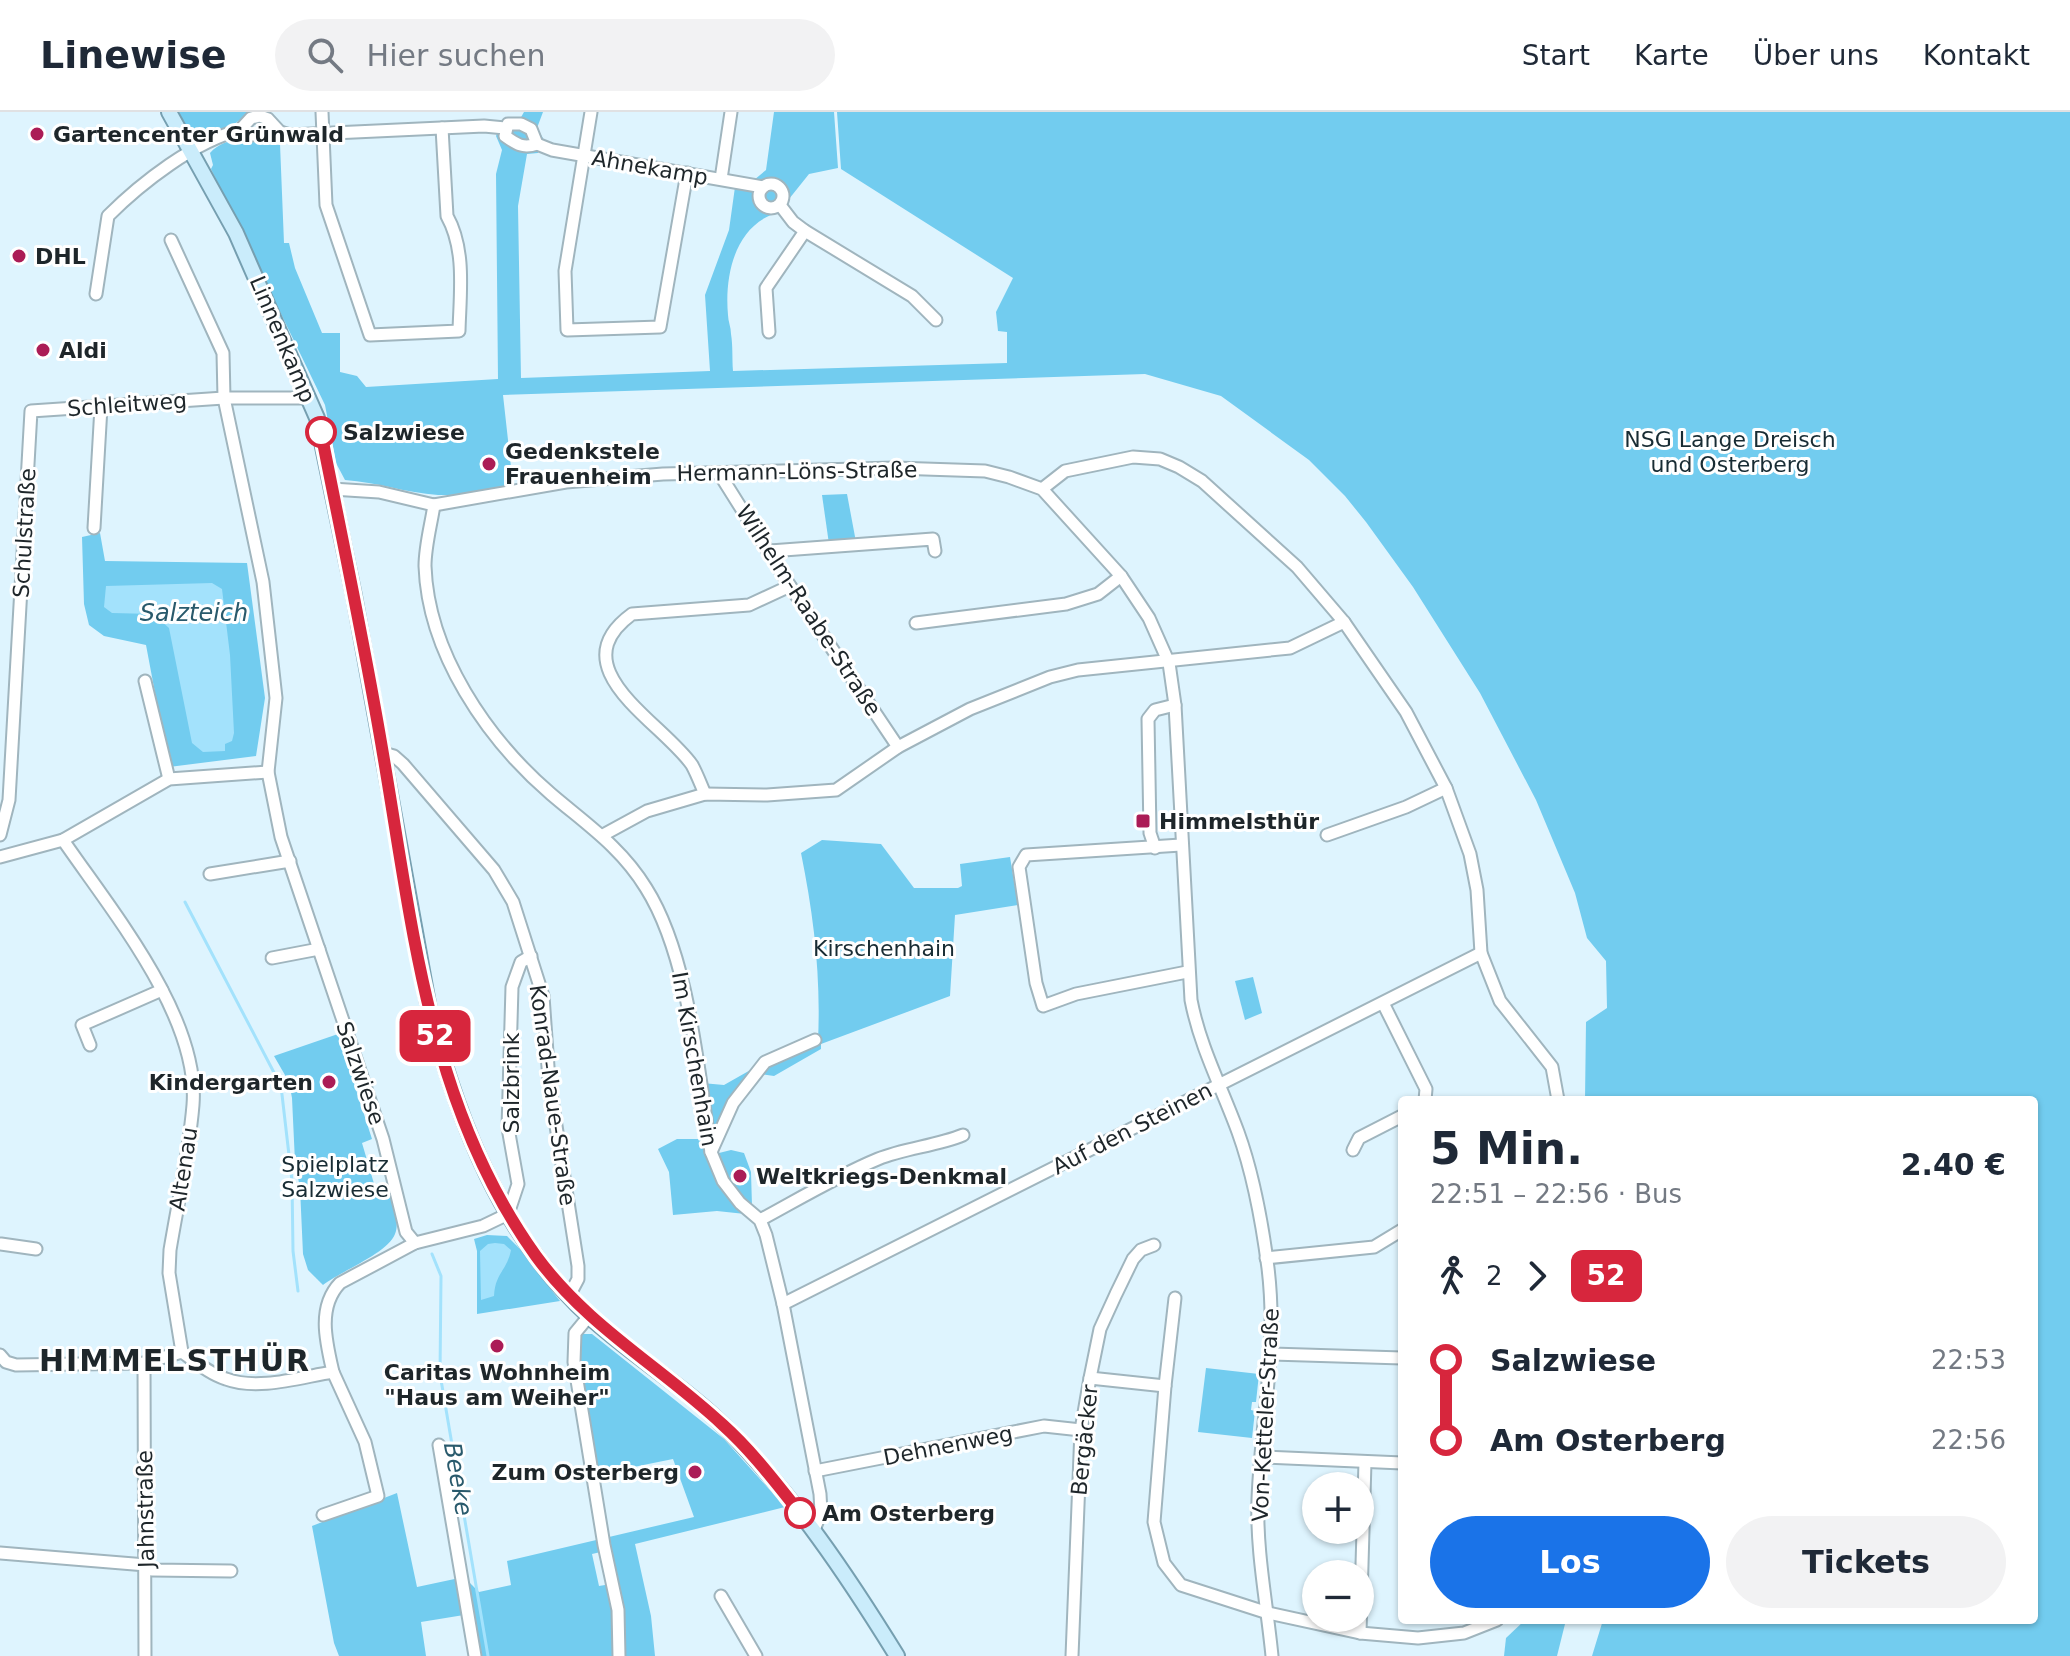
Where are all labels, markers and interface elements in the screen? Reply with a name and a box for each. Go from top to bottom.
search box [275,19,835,91]
text: Linewise [40,33,227,77]
icon: search [303,33,347,77]
text: Hier suchen [367,38,545,73]
text: Start [1522,39,1590,72]
text: Karte [1634,39,1709,72]
text: Über uns [1753,39,1879,72]
text: Kontakt [1923,39,2030,72]
place label: Gartencenter Grünwald [53,122,344,147]
marker: Gartencenter Grünwald [28,125,46,143]
street label: Ahnekamp [590,145,710,190]
place label: DHL [35,244,86,269]
marker: DHL [10,247,28,265]
street label: Linnenkamp [245,272,320,406]
place label: Aldi [59,338,107,363]
marker: Aldi [34,341,52,359]
street label: Schleitweg [66,388,188,421]
marker: Salzwiese [306,417,336,447]
place label: Salzwiese [343,420,465,445]
park label: NSG Lange Dreisch und Osterberg [1624,427,1836,477]
place label: Gedenkstele Frauenheim [505,439,660,489]
marker: Gedenkstele Frauenheim [480,455,498,473]
street label: Hermann-Löns-Straße [676,457,918,486]
street label: Schulstraße [9,467,40,599]
street label: Wilhelm-Raabe-Straße [731,500,886,720]
water label: Salzteich [140,599,248,627]
place label: Himmelsthür [1159,809,1319,834]
marker: Himmelsthür [1134,812,1152,830]
park label: Kirschenhain [813,936,955,961]
street label: Im Kirschenhain [667,970,722,1148]
street label: Konrad-Naue-Straße [525,983,580,1207]
line badge: 52 [399,1010,471,1062]
street label: Salzwiese [331,1018,390,1128]
text: 52 [416,1019,454,1052]
street label: Salzbrink [499,1032,524,1133]
place label: Kindergarten [149,1070,313,1095]
marker: Kindergarten [320,1073,338,1091]
street label: Auf den Steinen [1048,1077,1216,1179]
text: 5 Min. [1430,1123,1583,1174]
street label: Altenau [165,1125,202,1213]
text: 2.40 € [1901,1147,2006,1182]
park label: Spielplatz Salzwiese [281,1152,389,1202]
place label: Weltkriegs-Denkmal [756,1164,1007,1189]
marker: Weltkriegs-Denkmal [731,1167,749,1185]
text: 22:51 – 22:56 · Bus [1430,1179,1682,1209]
icon: walk [1430,1254,1474,1298]
icon: forward [1515,1254,1559,1298]
text: 52 [1587,1259,1626,1292]
text: 2 [1486,1261,1503,1291]
street label: Von-Ketteler-Straße [1247,1307,1284,1523]
marker: Caritas Wohnheim "Haus am Weiher" [488,1337,506,1355]
district label: HIMMELSTHÜR [39,1342,311,1378]
text: Salzwiese [1490,1343,1656,1378]
text: 22:53 [1931,1345,2006,1375]
place label: Caritas Wohnheim "Haus am Weiher" [384,1360,610,1410]
street label: Bergäcker [1066,1382,1103,1497]
street label: Dehnenweg [881,1421,1015,1470]
text: Am Osterberg [1490,1423,1726,1458]
text: 22:56 [1931,1425,2006,1455]
water label: Beeke [438,1440,478,1518]
street label: Jahnstraße [132,1450,159,1570]
place label: Zum Osterberg [491,1460,679,1485]
marker: Zum Osterberg [686,1463,704,1481]
map controls [1302,1472,1374,1632]
button: + [1302,1472,1374,1544]
marker: Am Osterberg [785,1498,815,1528]
place label: Am Osterberg [822,1501,995,1526]
button: Los [1430,1516,1710,1608]
button: Tickets [1726,1516,2006,1608]
button: − [1302,1560,1374,1632]

